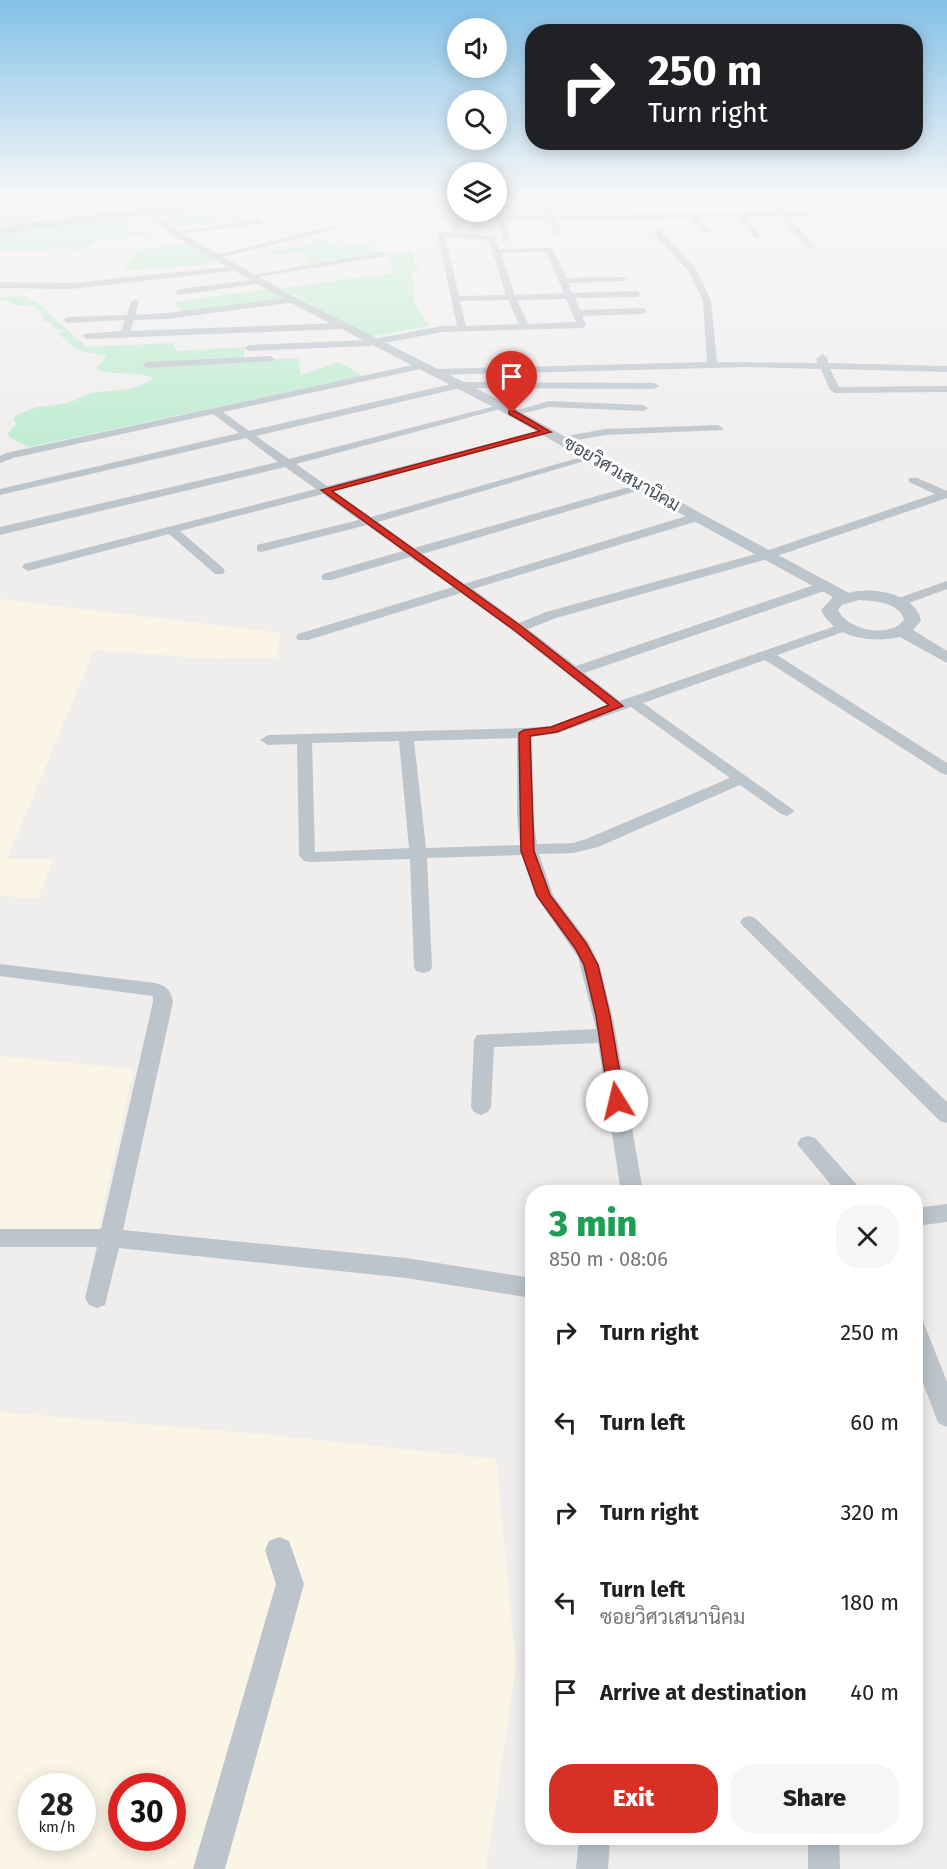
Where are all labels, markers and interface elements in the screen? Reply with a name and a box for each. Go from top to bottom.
map controls [447,18,507,222]
button: sound [447,18,507,78]
text: 250 m [648,46,762,96]
icon: right [549,48,627,126]
button: search [447,90,507,150]
text: Turn right [648,97,768,129]
button: layers [447,162,507,222]
pin [486,351,537,413]
icon: arrive [495,360,528,393]
street label: ซอยวิศวเสนานิคม [560,432,684,516]
position arrow [585,1069,649,1133]
text: 3 min [549,1202,637,1246]
button: close [836,1205,899,1268]
text: 850 m · 08:06 [549,1247,668,1271]
icon: right [549,1316,582,1349]
text: Turn right [600,1319,699,1346]
text: 250 m [840,1319,899,1346]
icon: left [549,1406,582,1439]
text: Turn left [600,1409,685,1436]
text: 60 m [850,1409,899,1436]
icon: right [549,1496,582,1529]
text: Turn right [600,1499,699,1526]
text: 320 m [840,1499,899,1526]
text: Turn left [600,1576,685,1603]
icon: left [549,1586,582,1619]
text: 180 m [840,1589,899,1616]
text: ซอยวิศวเสนานิคม [600,1605,745,1629]
icon: arrive [549,1676,582,1709]
text: Arrive at destination [600,1679,807,1706]
text: 40 m [850,1679,899,1706]
button: Exit [549,1764,718,1833]
button: Share [730,1764,899,1833]
speed limit sign: 30 [108,1773,186,1851]
text: 28 [41,1787,73,1823]
text: km/h [38,1818,76,1836]

